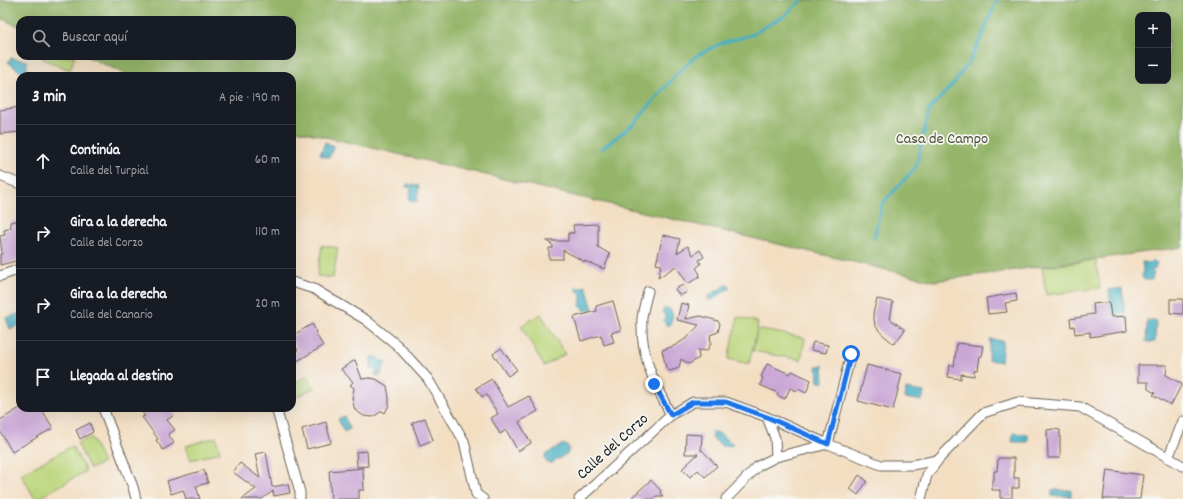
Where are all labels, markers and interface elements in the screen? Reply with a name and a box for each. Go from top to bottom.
map controls [1135,12,1171,84]
button: + [1135,12,1171,48]
search box [16,16,296,60]
icon: search [30,27,52,49]
text: Buscar aquí [62,27,127,49]
button: − [1135,48,1171,84]
text: 3 min [32,86,66,110]
text: A pie · 190 m [219,89,280,108]
park label: Casa de Campo [896,128,988,151]
text: Continúa [70,140,120,162]
icon: ahead [32,150,54,172]
text: 60 m [255,151,280,170]
text: Calle del Turpial [70,162,148,181]
text: Gira a la derecha [70,212,167,234]
icon: right [32,222,54,244]
text: 110 m [255,223,280,242]
text: Calle del Corzo [70,234,143,253]
text: Gira a la derecha [70,284,167,306]
icon: right [32,294,54,316]
text: 20 m [255,295,280,314]
text: Calle del Canario [70,306,153,325]
route start [842,345,860,363]
icon: arrive [32,366,54,388]
text: Llegada al destino [70,366,173,388]
route end [645,375,663,393]
street label: Calle del Corzo [572,408,654,486]

